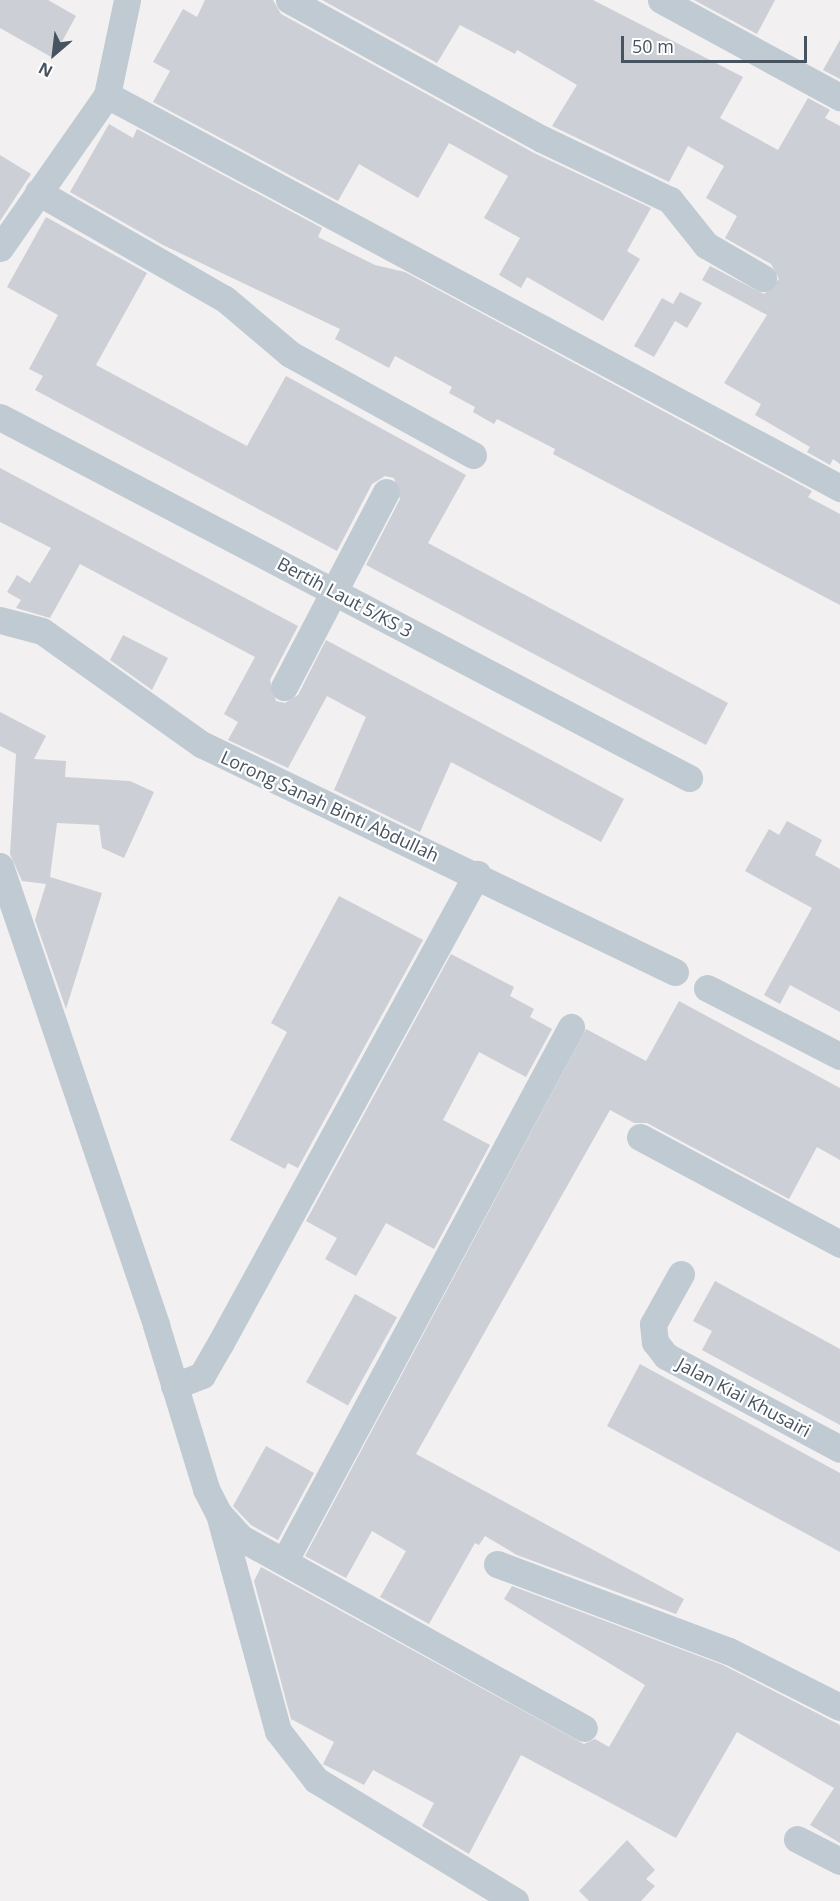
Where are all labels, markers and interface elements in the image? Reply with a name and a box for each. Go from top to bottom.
north arrow [24,24,84,84]
scale bar [624,24,810,62]
text: 50 m [632,34,674,58]
text: N [35,57,56,83]
street label: Bertih Laut 5/KS 3 [274,552,416,642]
street label: Lorong Sanah Binti Abdullah [218,746,442,866]
street label: Jalan Kiai Khusairi [674,1353,814,1441]

